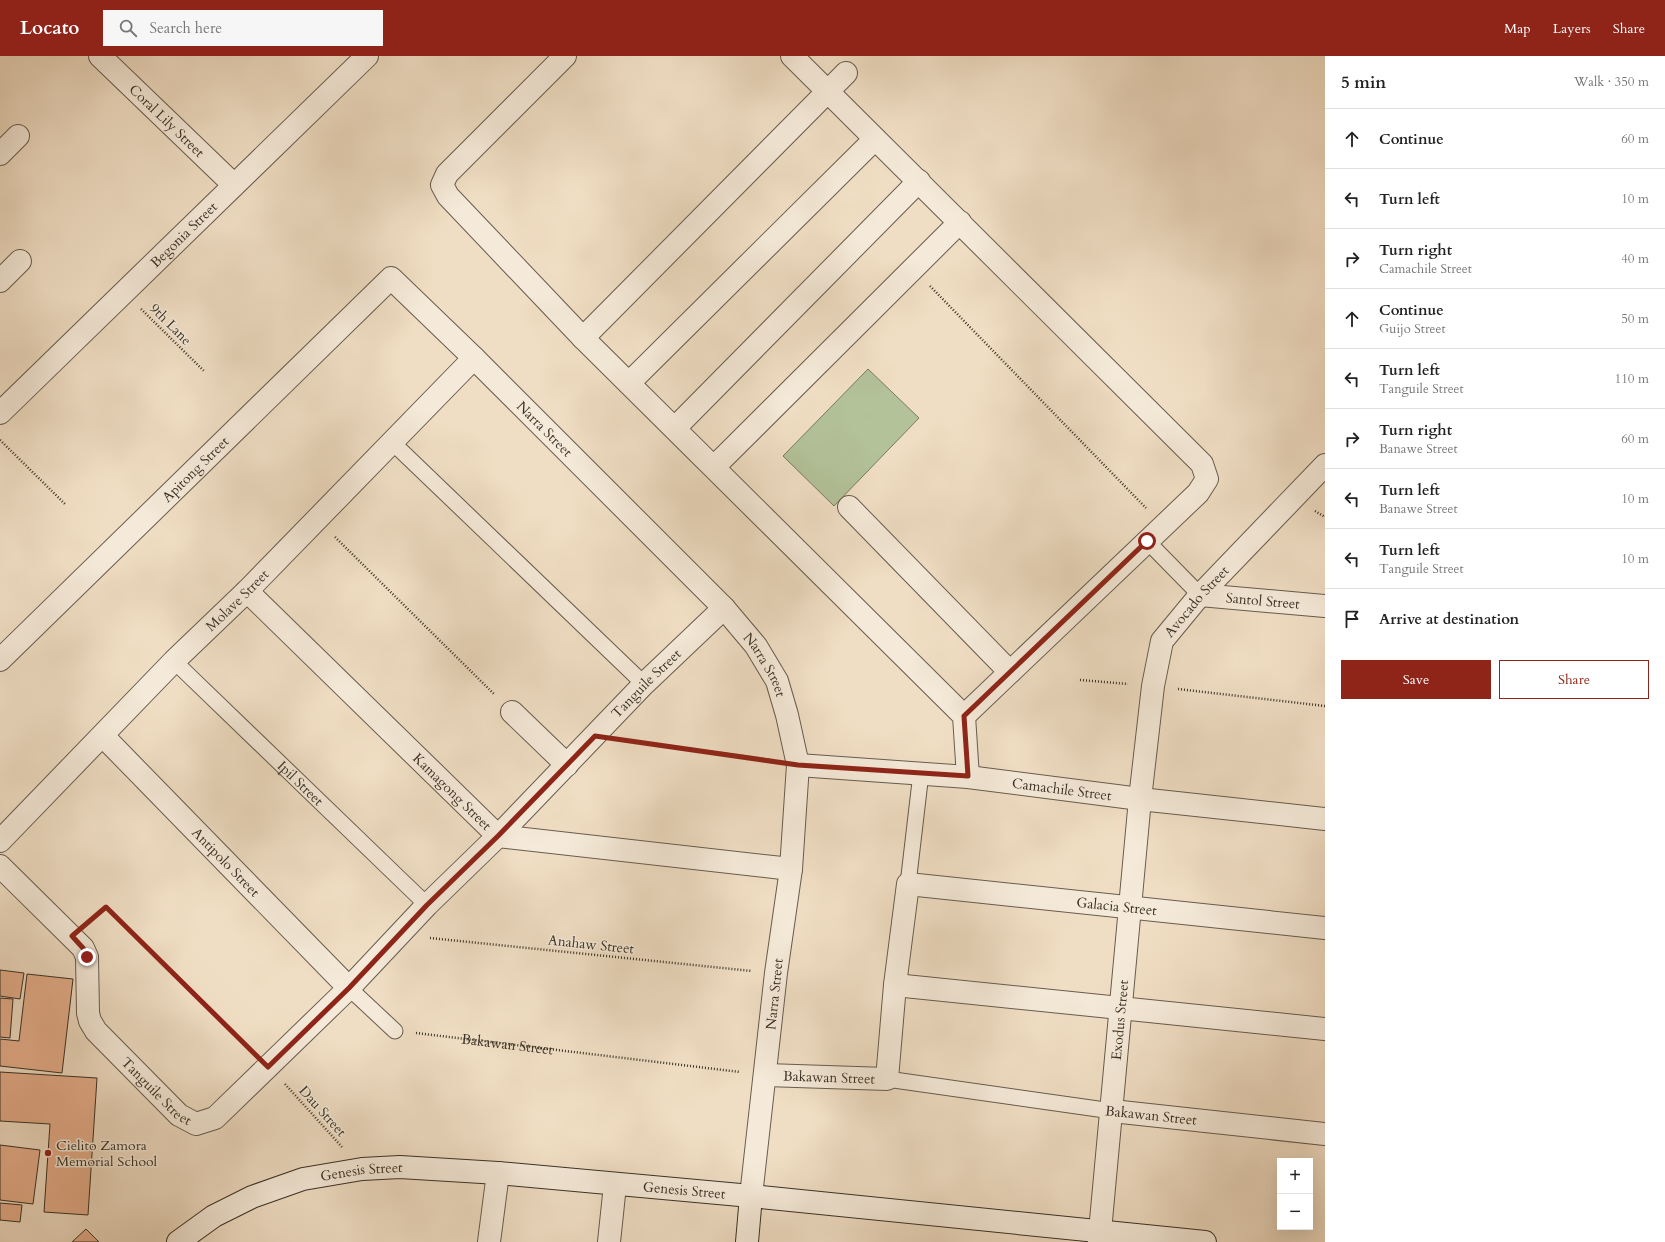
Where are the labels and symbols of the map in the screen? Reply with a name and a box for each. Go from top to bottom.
street label: Coral Lily Street [125,80,209,162]
street label: Begonia Street [146,197,222,272]
street label: 9th Lane [146,299,196,349]
street label: Narra Street [512,397,577,462]
street label: Apitong Street [158,432,234,507]
route start [1138,532,1156,550]
street label: Avocado Street [1160,561,1234,641]
street label: Molave Street [202,565,274,636]
street label: Santol Street [1225,588,1301,614]
street label: Narra Street [739,629,790,700]
street label: Tanguile Street [607,644,686,722]
street label: Kamagong Street [408,749,496,835]
street label: Ipil Street [273,757,328,811]
street label: Camachile Street [1011,774,1113,805]
street label: Antipolo Street [187,823,264,902]
street label: Galacia Street [1075,893,1158,920]
street label: Anahaw Street [547,931,635,959]
route end [78,948,96,966]
street label: Narra Street [761,957,788,1031]
street label: Exodus Street [1107,978,1133,1061]
street label: Bakawan Street [461,1030,555,1059]
street label: Tanguile Street [117,1053,195,1130]
street label: Bakawan Street [783,1067,876,1089]
street label: Dau Street [295,1082,351,1141]
street label: Bakawan Street [1104,1101,1198,1130]
place label: Cielito Zamora Memorial School [56,1136,158,1171]
marker: Cielito Zamora Memorial School [43,1148,53,1158]
street label: Genesis Street [319,1158,404,1186]
street label: Genesis Street [642,1177,727,1204]

